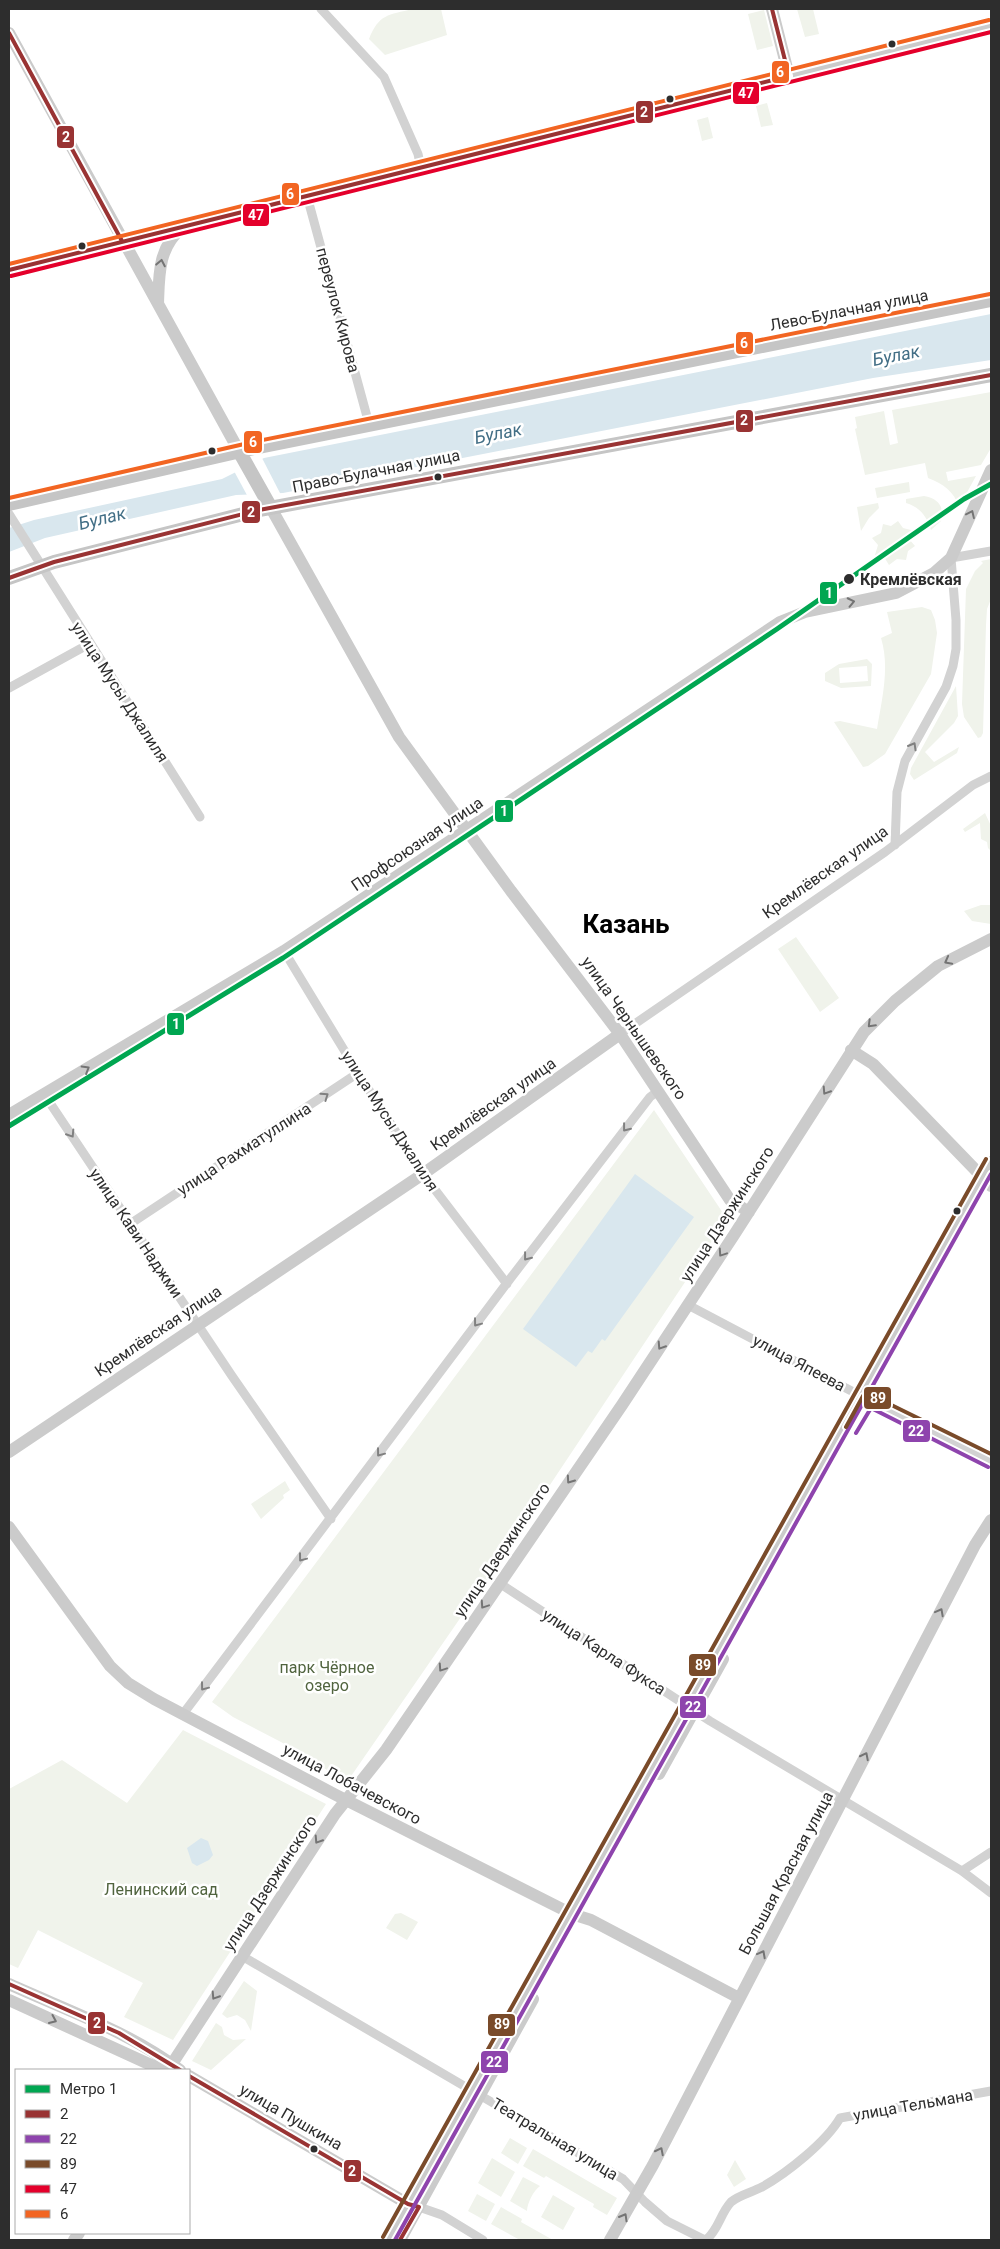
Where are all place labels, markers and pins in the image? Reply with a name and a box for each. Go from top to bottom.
unlabelled marker [887,39,897,49]
unlabelled marker [665,94,675,104]
unlabelled marker [77,241,87,251]
unlabelled marker [207,446,217,456]
unlabelled marker [433,472,443,482]
place label: Кремлёвская [860,570,962,589]
marker: Кремлёвская [842,572,856,586]
unlabelled marker [952,1206,962,1216]
unlabelled marker [309,2144,319,2154]

